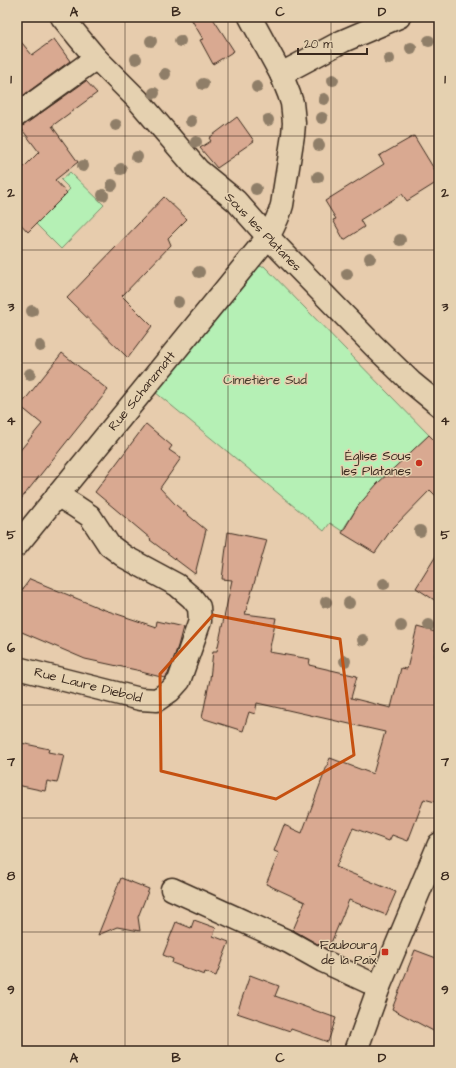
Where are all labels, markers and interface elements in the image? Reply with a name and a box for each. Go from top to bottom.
text: A [70,3,79,21]
text: B [171,3,181,21]
text: C [275,3,285,21]
text: D [378,3,387,21]
scale bar [298,30,367,56]
text: 20 m [304,36,333,53]
text: 1 [10,70,12,88]
text: 1 [444,70,446,88]
text: 2 [6,184,15,202]
text: 2 [440,184,449,202]
street label: Sous les Platanes [221,188,306,276]
text: 3 [7,298,15,316]
text: 3 [441,298,449,316]
street label: Rue Schanzmatt [104,347,180,435]
park label: Cimetière Sud [223,371,307,389]
text: 4 [7,412,16,430]
text: 4 [441,412,450,430]
place label: Église Sous les Platanes [341,447,411,480]
marker: Église Sous les Platanes [414,458,424,468]
text: 5 [6,526,16,544]
text: 5 [440,526,450,544]
text: 6 [7,639,16,657]
text: 6 [441,639,450,657]
street label: Rue Laure Diebold [32,663,144,707]
text: 7 [6,753,16,771]
text: 7 [440,753,450,771]
text: 8 [7,867,16,885]
text: 8 [441,867,450,885]
place label: Faubourg de la Paix [320,936,378,969]
marker: Faubourg de la Paix [380,947,390,957]
text: 9 [7,981,15,999]
text: 9 [441,981,449,999]
text: A [70,1049,79,1067]
text: B [171,1049,181,1067]
text: C [275,1049,285,1067]
text: D [378,1049,387,1067]

